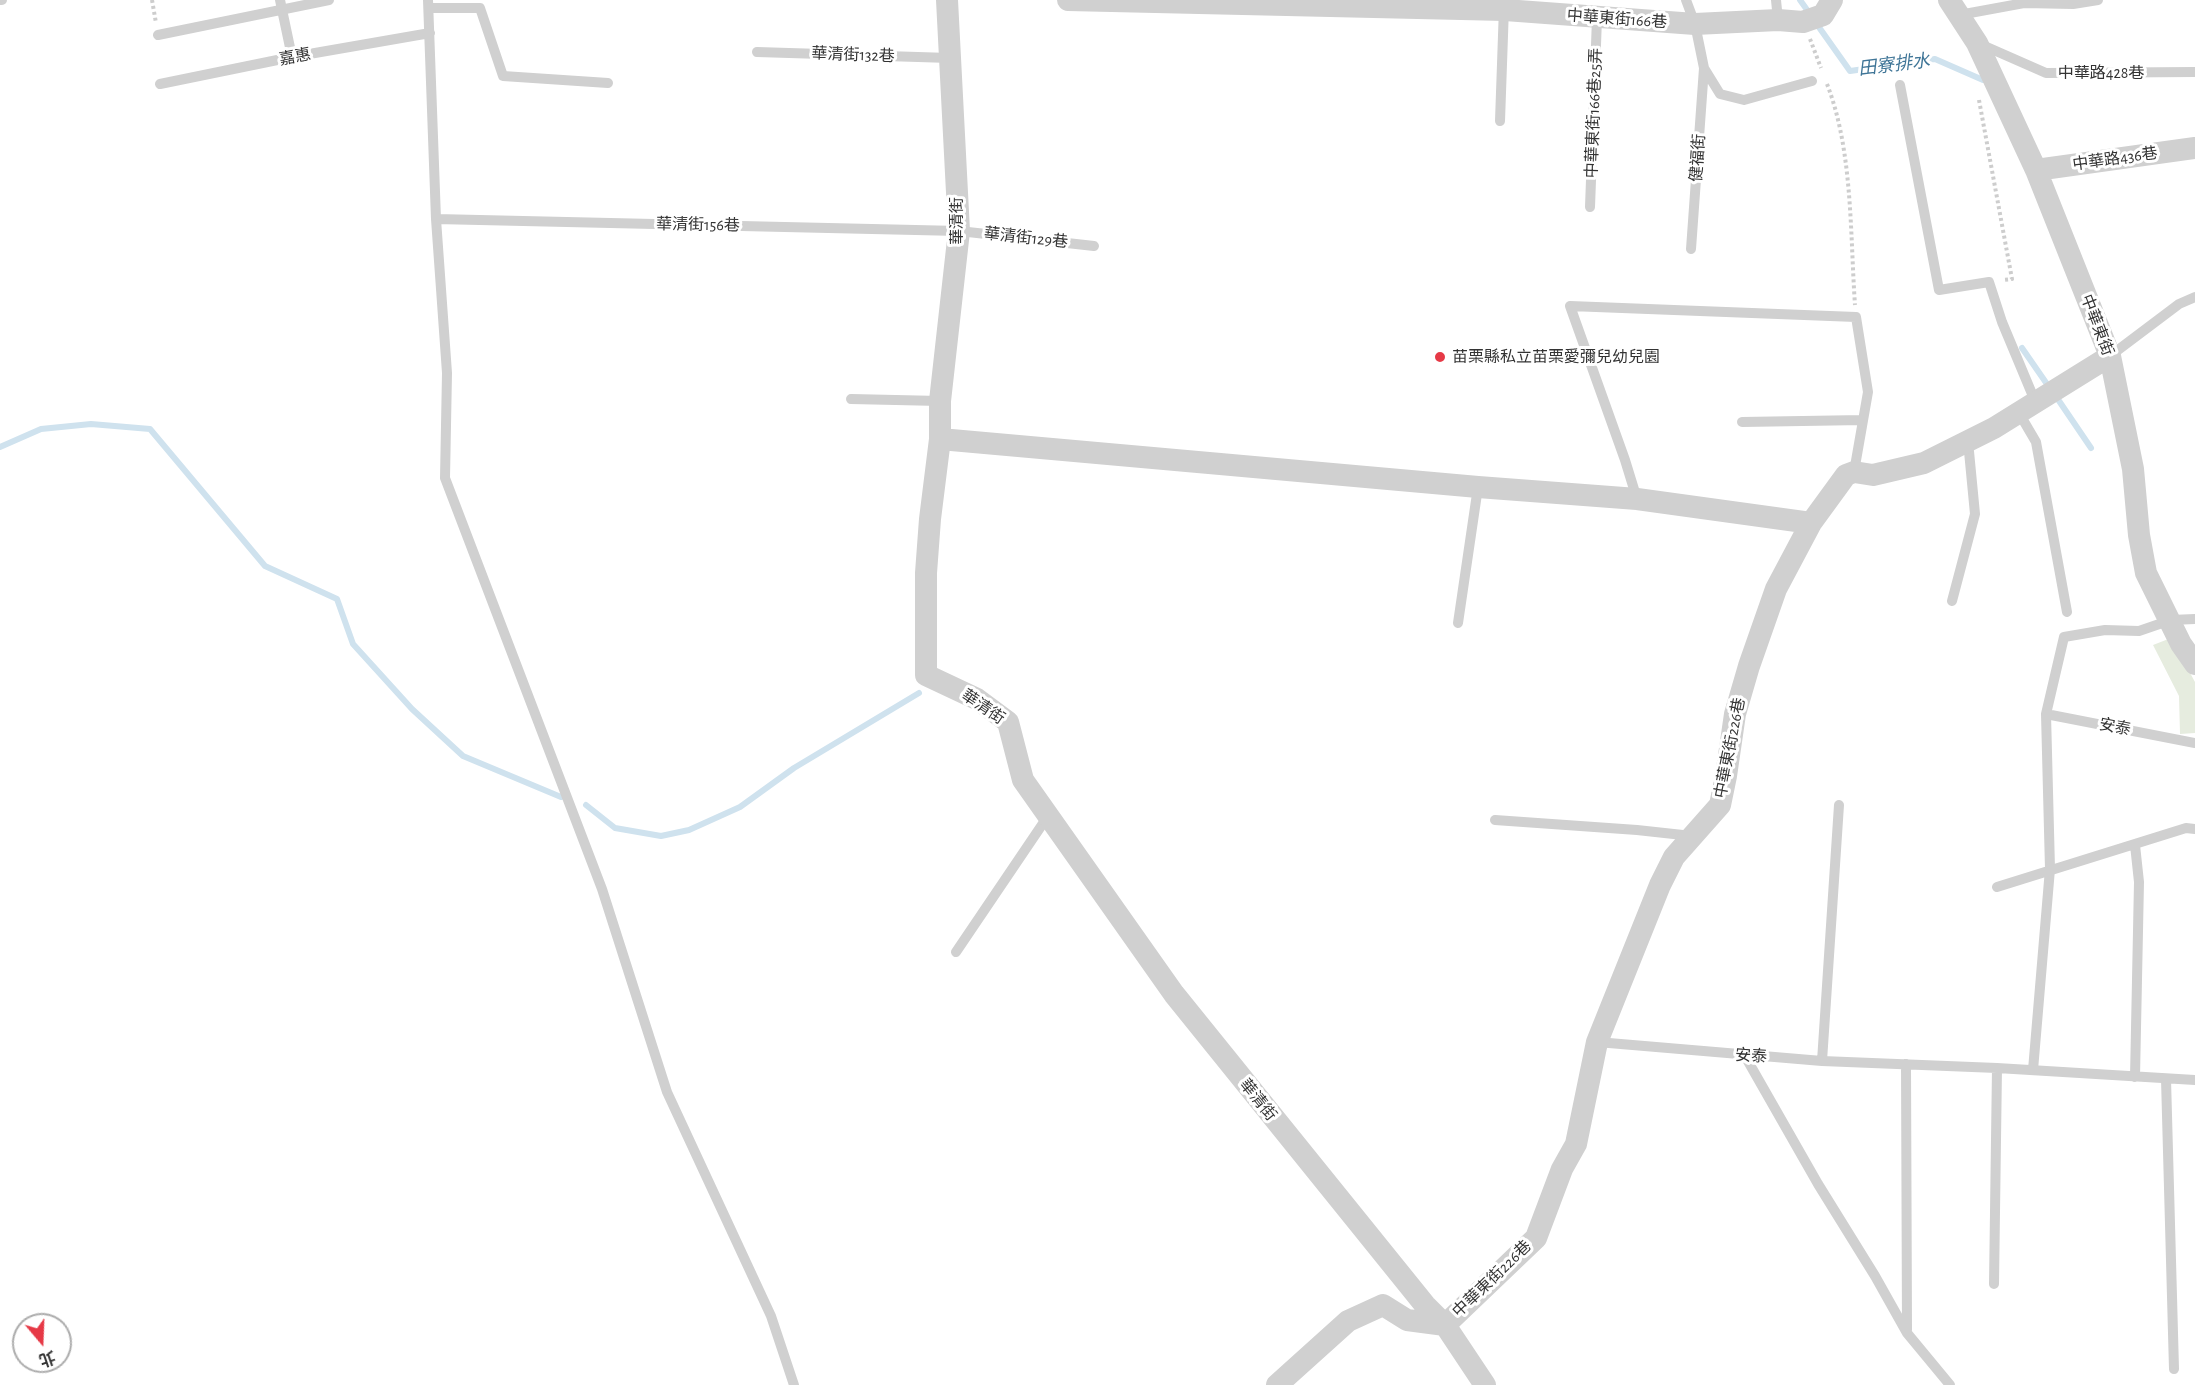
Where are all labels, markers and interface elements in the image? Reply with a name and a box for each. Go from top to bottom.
street label: 中華東街166巷 [1566,6,1668,32]
street label: 華清街132巷 [811,44,895,66]
street label: 嘉惠 [277,45,313,69]
street label: 中華東街166巷25弄 [1582,47,1606,179]
water label: 田寮排水 [1857,50,1931,80]
street label: 中華路428巷 [2058,63,2144,83]
street label: 健福街 [1687,133,1709,183]
street label: 中華路436巷 [2071,144,2159,174]
street label: 華清街 [947,197,967,245]
street label: 華清街156巷 [656,215,740,235]
street label: 華清街129巷 [983,224,1069,252]
street label: 中華東街 [2077,292,2117,358]
place label: 苗栗縣私立苗栗愛彌兒幼兒園 [1452,347,1660,367]
marker: 苗栗縣私立苗栗愛彌兒幼兒園 [1433,350,1447,364]
street label: 華清街 [958,686,1008,728]
street label: 中華東街226巷 [1711,696,1749,800]
street label: 安泰 [2097,715,2133,739]
street label: 安泰 [1734,1045,1768,1067]
street label: 華清街 [1235,1075,1281,1125]
street label: 中華東街226巷 [1449,1237,1535,1321]
north arrow [12,1313,72,1373]
text: 北 [37,1348,57,1368]

